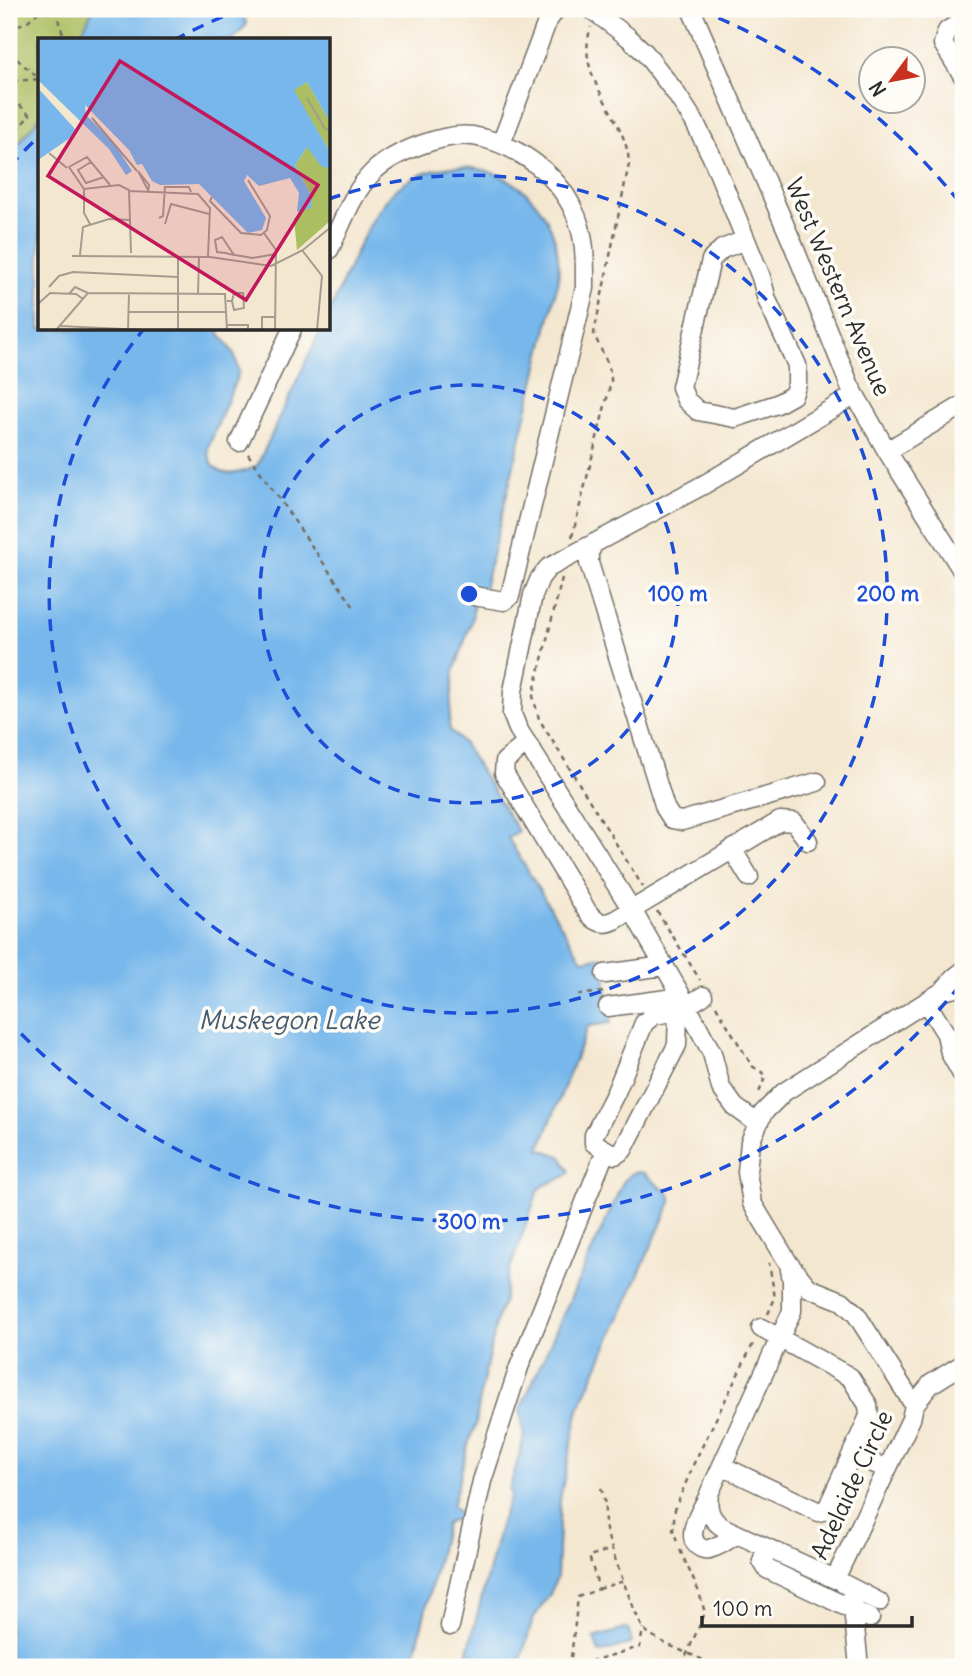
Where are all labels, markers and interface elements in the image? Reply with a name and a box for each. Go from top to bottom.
inset map [38,38,331,331]
north arrow [856,46,926,116]
text: N [864,77,891,101]
street label: West Western Avenue [779,173,898,400]
text: 100 m [648,580,708,607]
text: 200 m [857,580,920,607]
centre of rings [457,582,481,606]
water label: Muskegon Lake [198,1003,382,1036]
text: 300 m [438,1208,501,1235]
street label: Adelaide Circle [804,1405,899,1564]
scale bar [702,1585,912,1629]
text: 100 m [713,1595,772,1622]

